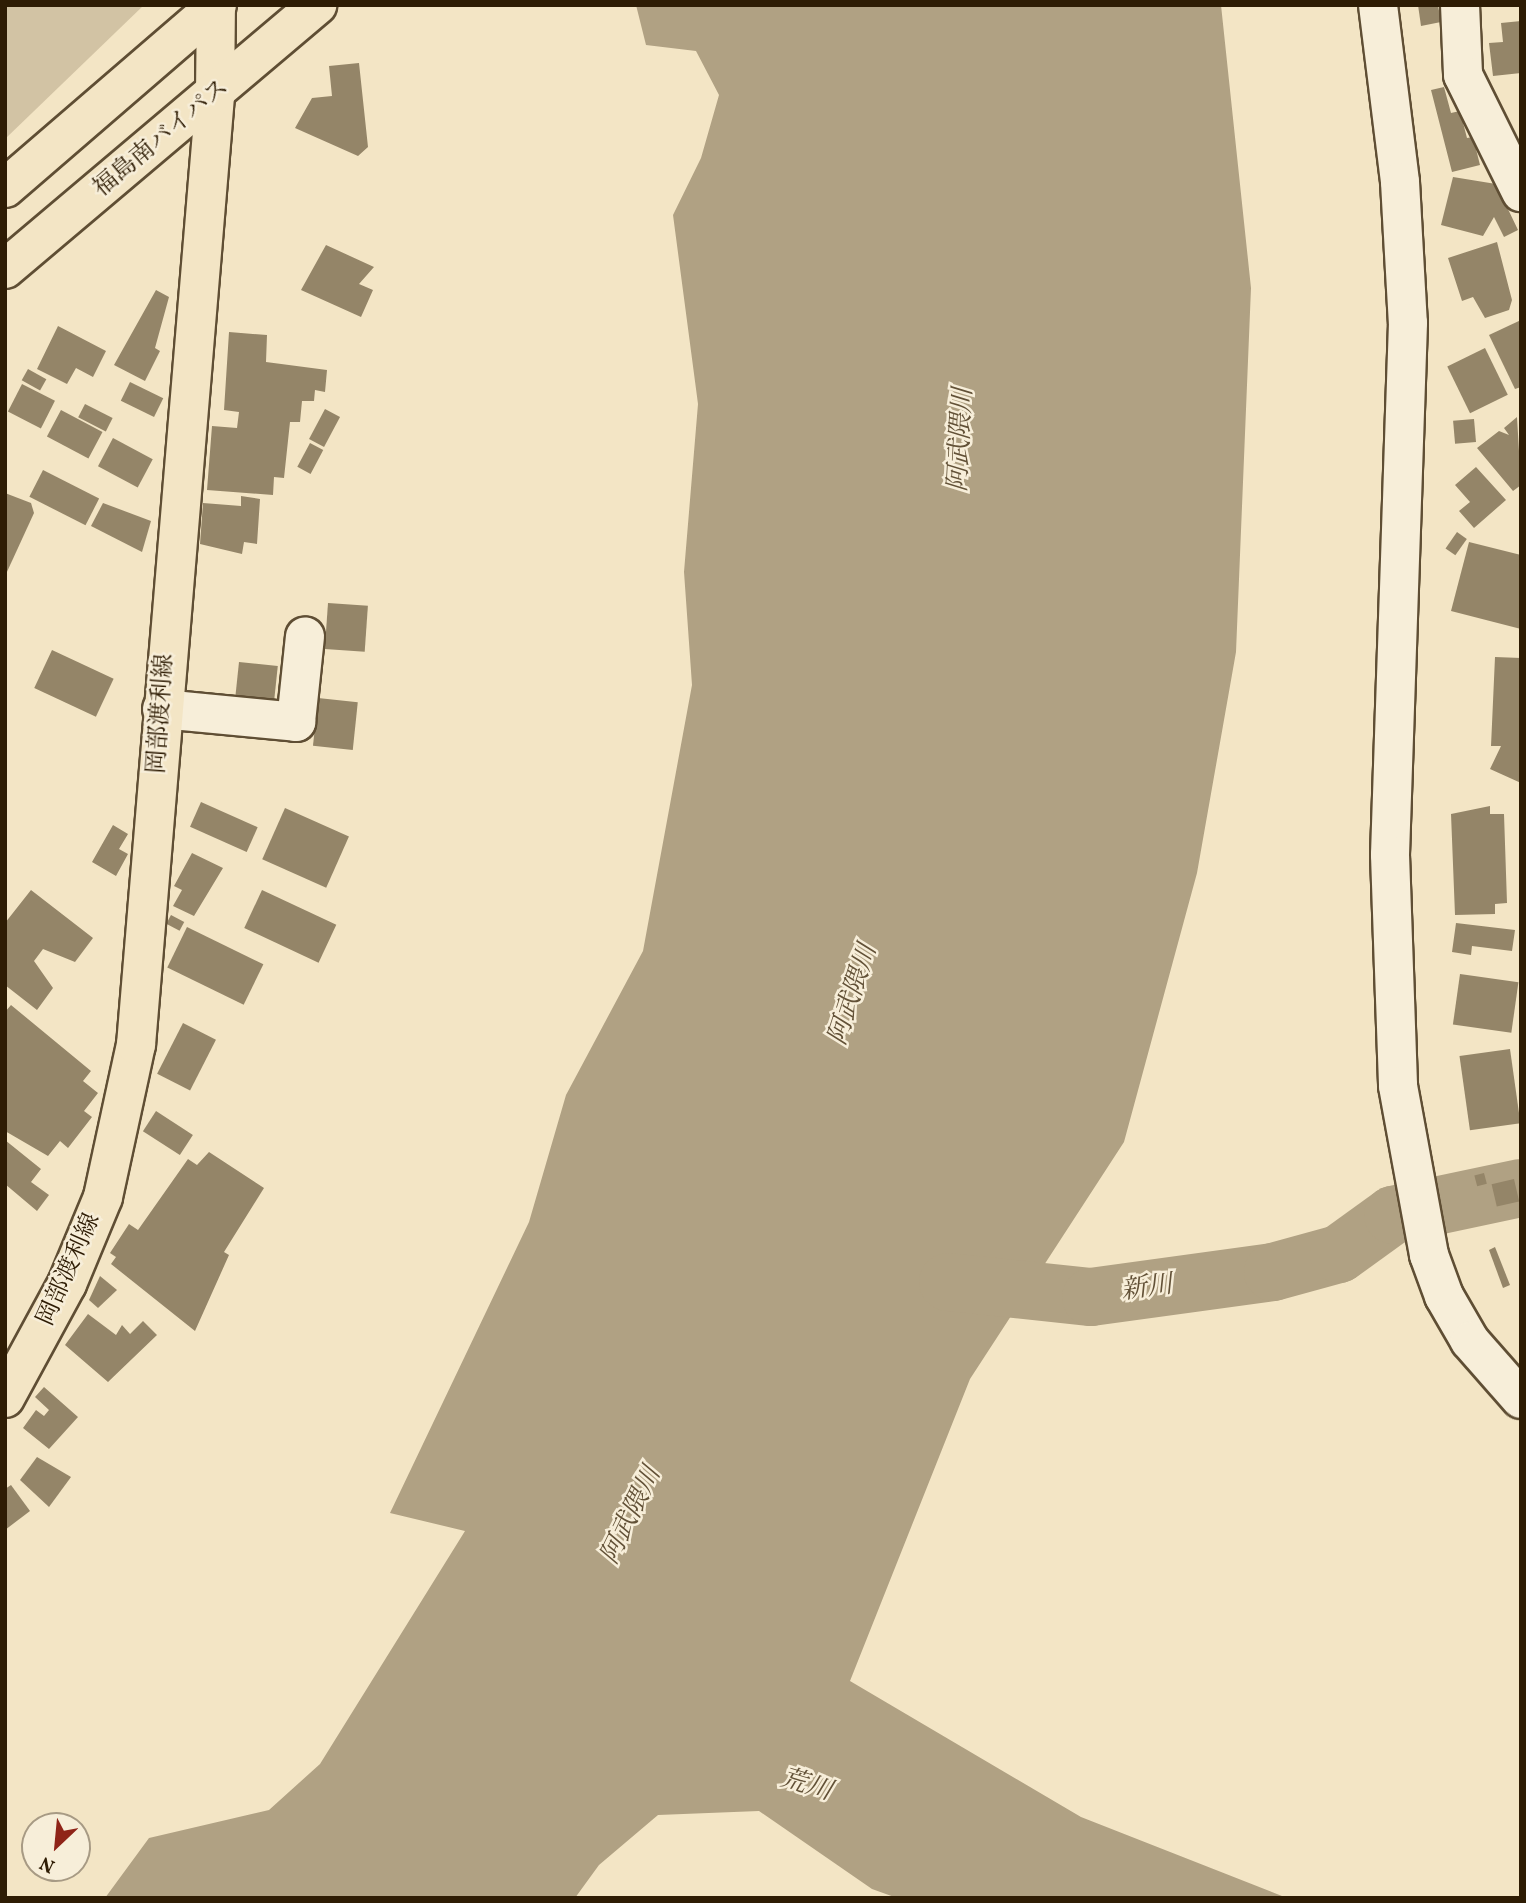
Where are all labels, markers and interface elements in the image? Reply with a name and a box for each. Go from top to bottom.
street label: 福島南バイパス [88,74,236,204]
water label: 阿武隈川 [944,387,980,493]
street label: 岡部渡利線 [143,653,181,775]
water label: 阿武隈川 [823,941,885,1049]
street label: 岡部渡利線 [32,1209,108,1331]
water label: 新川 [1119,1270,1175,1308]
water label: 阿武隈川 [595,1462,669,1570]
water label: 荒川 [777,1763,835,1809]
north arrow [21,1812,91,1882]
text: N [36,1849,60,1879]

